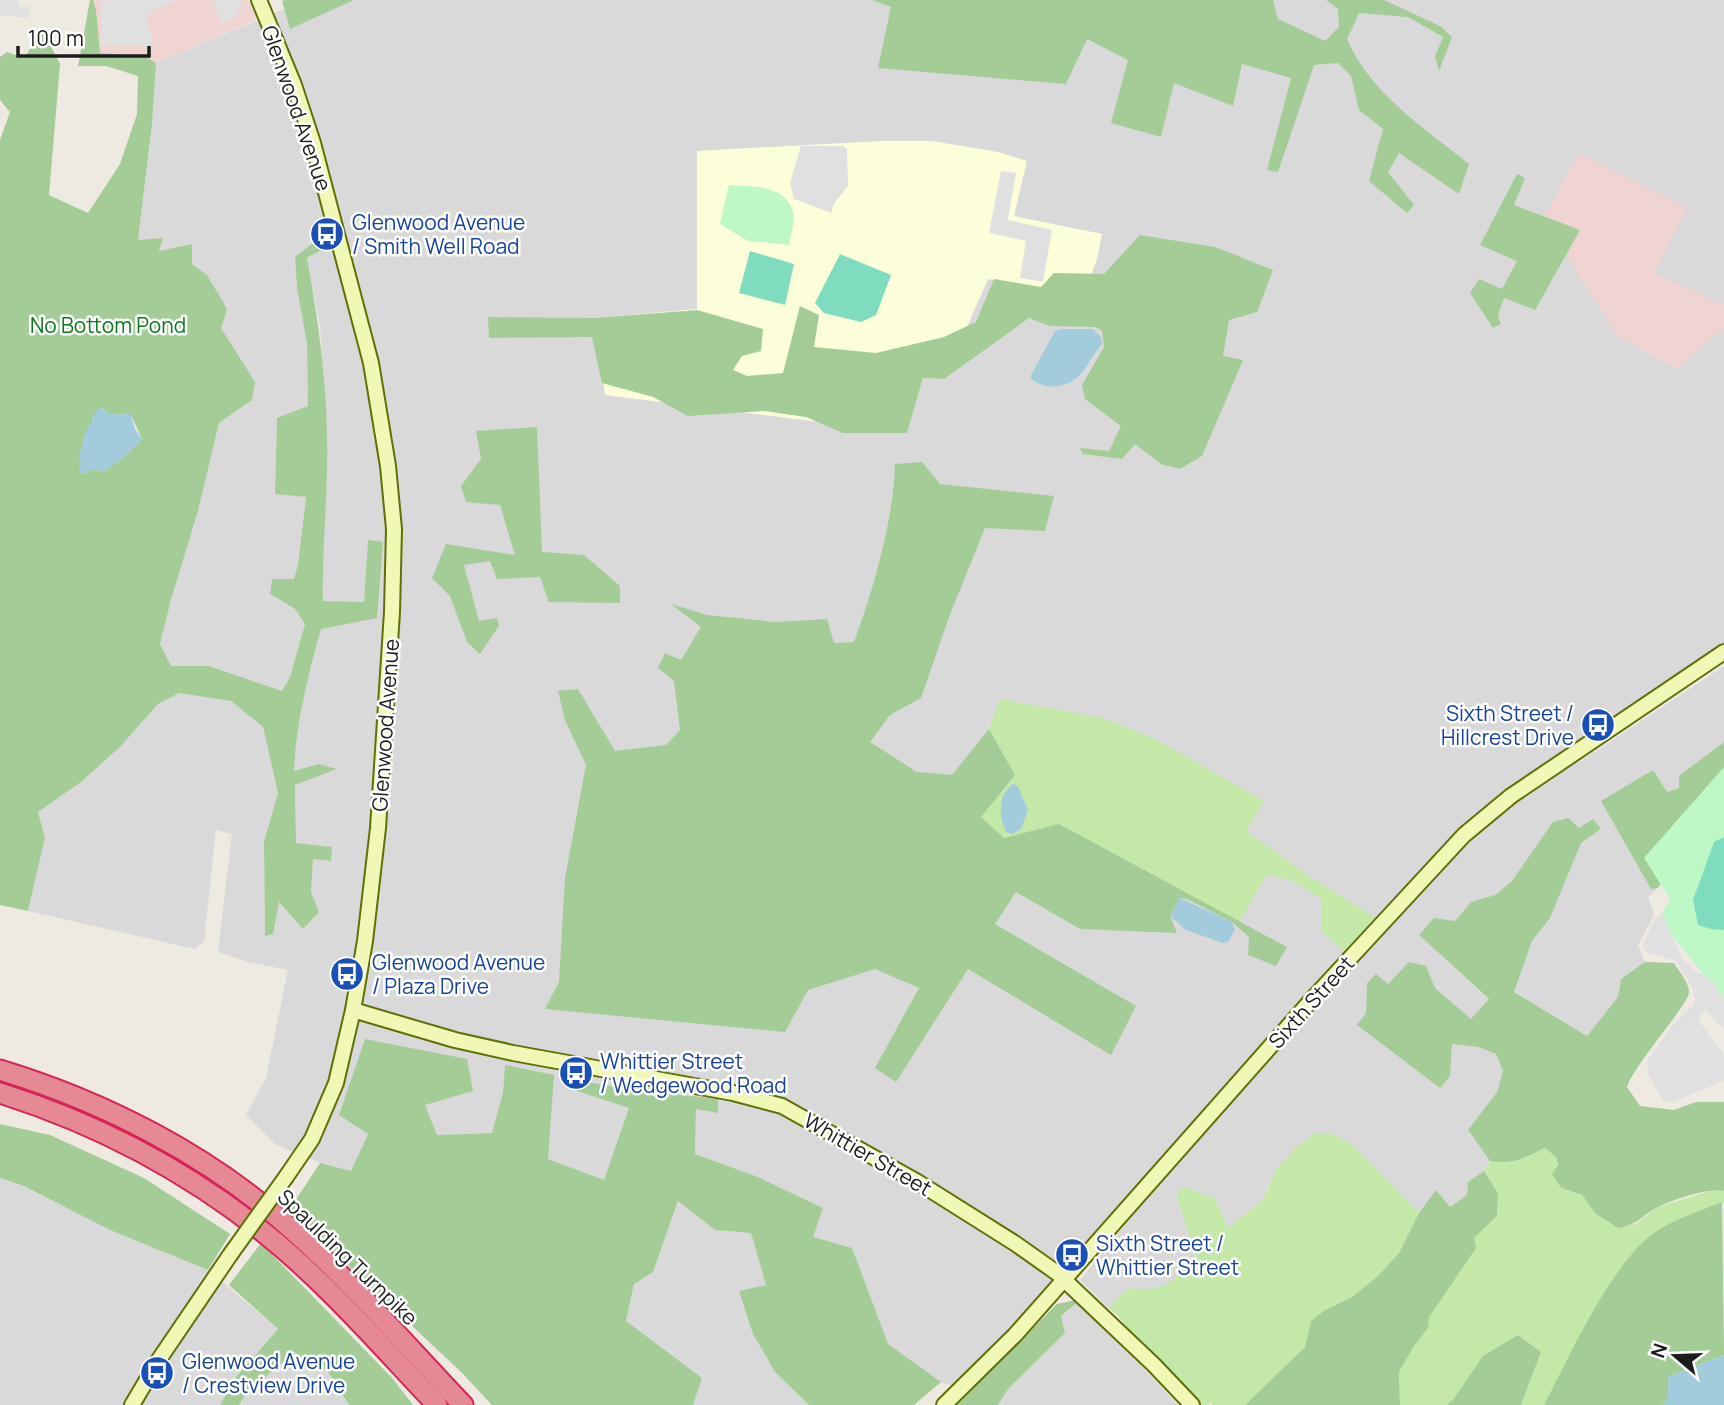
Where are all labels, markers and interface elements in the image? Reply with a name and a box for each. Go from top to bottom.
scale bar [18,14,149,58]
street label: Glenwood Avenue [256,22,338,194]
text: 100 m [28,24,84,52]
place label: Glenwood Avenue / Smith Well Road [352,208,525,260]
bus stop icon: Glenwood Avenue / Smith Well Road [308,215,346,253]
park label: No Bottom Pond [30,311,186,339]
street label: Glenwood Avenue [365,638,405,812]
place label: Sixth Street / Hillcrest Drive [1441,699,1574,751]
bus stop icon: Sixth Street / Hillcrest Drive [1579,706,1617,744]
place label: Glenwood Avenue / Plaza Drive [372,948,545,1000]
street label: Sixth Street [1262,950,1360,1054]
bus stop icon: Glenwood Avenue / Plaza Drive [328,955,366,993]
place label: Whittier Street / Wedgewood Road [600,1047,787,1099]
bus stop icon: Whittier Street / Wedgewood Road [557,1054,595,1092]
street label: Whittier Street [799,1106,937,1202]
street label: Spaulding Turnpike [272,1183,424,1331]
place label: Sixth Street / Whittier Street [1096,1229,1239,1281]
bus stop icon: Sixth Street / Whittier Street [1053,1236,1091,1274]
north arrow [1640,1321,1710,1391]
text: N [1644,1340,1673,1361]
place label: Glenwood Avenue / Crestview Drive [182,1347,355,1399]
bus stop icon: Glenwood Avenue / Crestview Drive [138,1354,176,1392]

